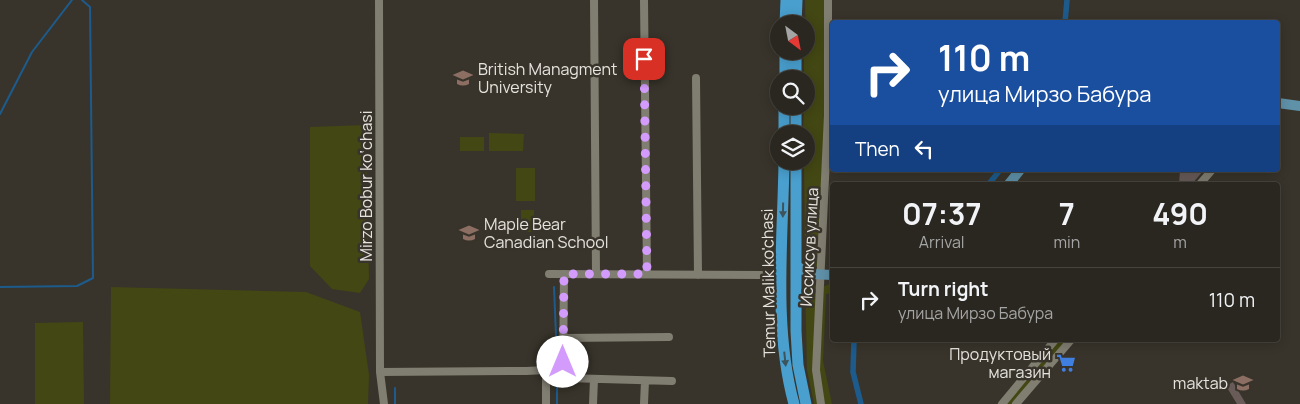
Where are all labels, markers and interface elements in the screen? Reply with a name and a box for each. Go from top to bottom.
north arrow [770,15,815,60]
map controls [770,15,815,170]
text: 110 m [938,34,1030,82]
pin [623,38,665,80]
icon: right [855,40,920,105]
icon: arrive [630,45,658,73]
place label: British Managment University [478,58,617,98]
school or university icon: British Managment University [452,67,474,89]
button: search [770,70,815,115]
text: улица Мирзо Бабура [938,79,1151,109]
street label: Mirzo Bobur ko‘chasi [355,111,377,261]
button: layers [770,125,815,170]
icon: left [910,135,938,163]
text: Then [855,136,900,162]
street label: Иссиксув улица [795,187,823,307]
text: 07:37 [902,193,981,234]
text: 7 [1059,193,1075,234]
text: 490 [1152,193,1208,234]
one-way arrow [779,202,787,218]
street label: Temur Malik ko'chasi [756,208,780,358]
place label: Maple Bear Canadian School [484,213,608,253]
school or university icon: Maple Bear Canadian School [458,222,480,244]
text: Arrival [919,231,965,253]
text: min [1053,231,1080,253]
text: m [1173,231,1187,253]
text: Turn right [898,276,988,302]
icon: right [855,286,883,314]
text: 110 m [1209,287,1255,313]
text: улица Мирзо Бабура [898,302,1053,324]
position arrow [536,335,588,387]
place label: Продуктовый магазин [949,343,1051,383]
one-way arrow [781,351,789,367]
supermarket icon: Продуктовый магазин [1055,352,1077,374]
place label: maktab [1173,372,1228,394]
school or university icon: maktab [1232,372,1254,394]

